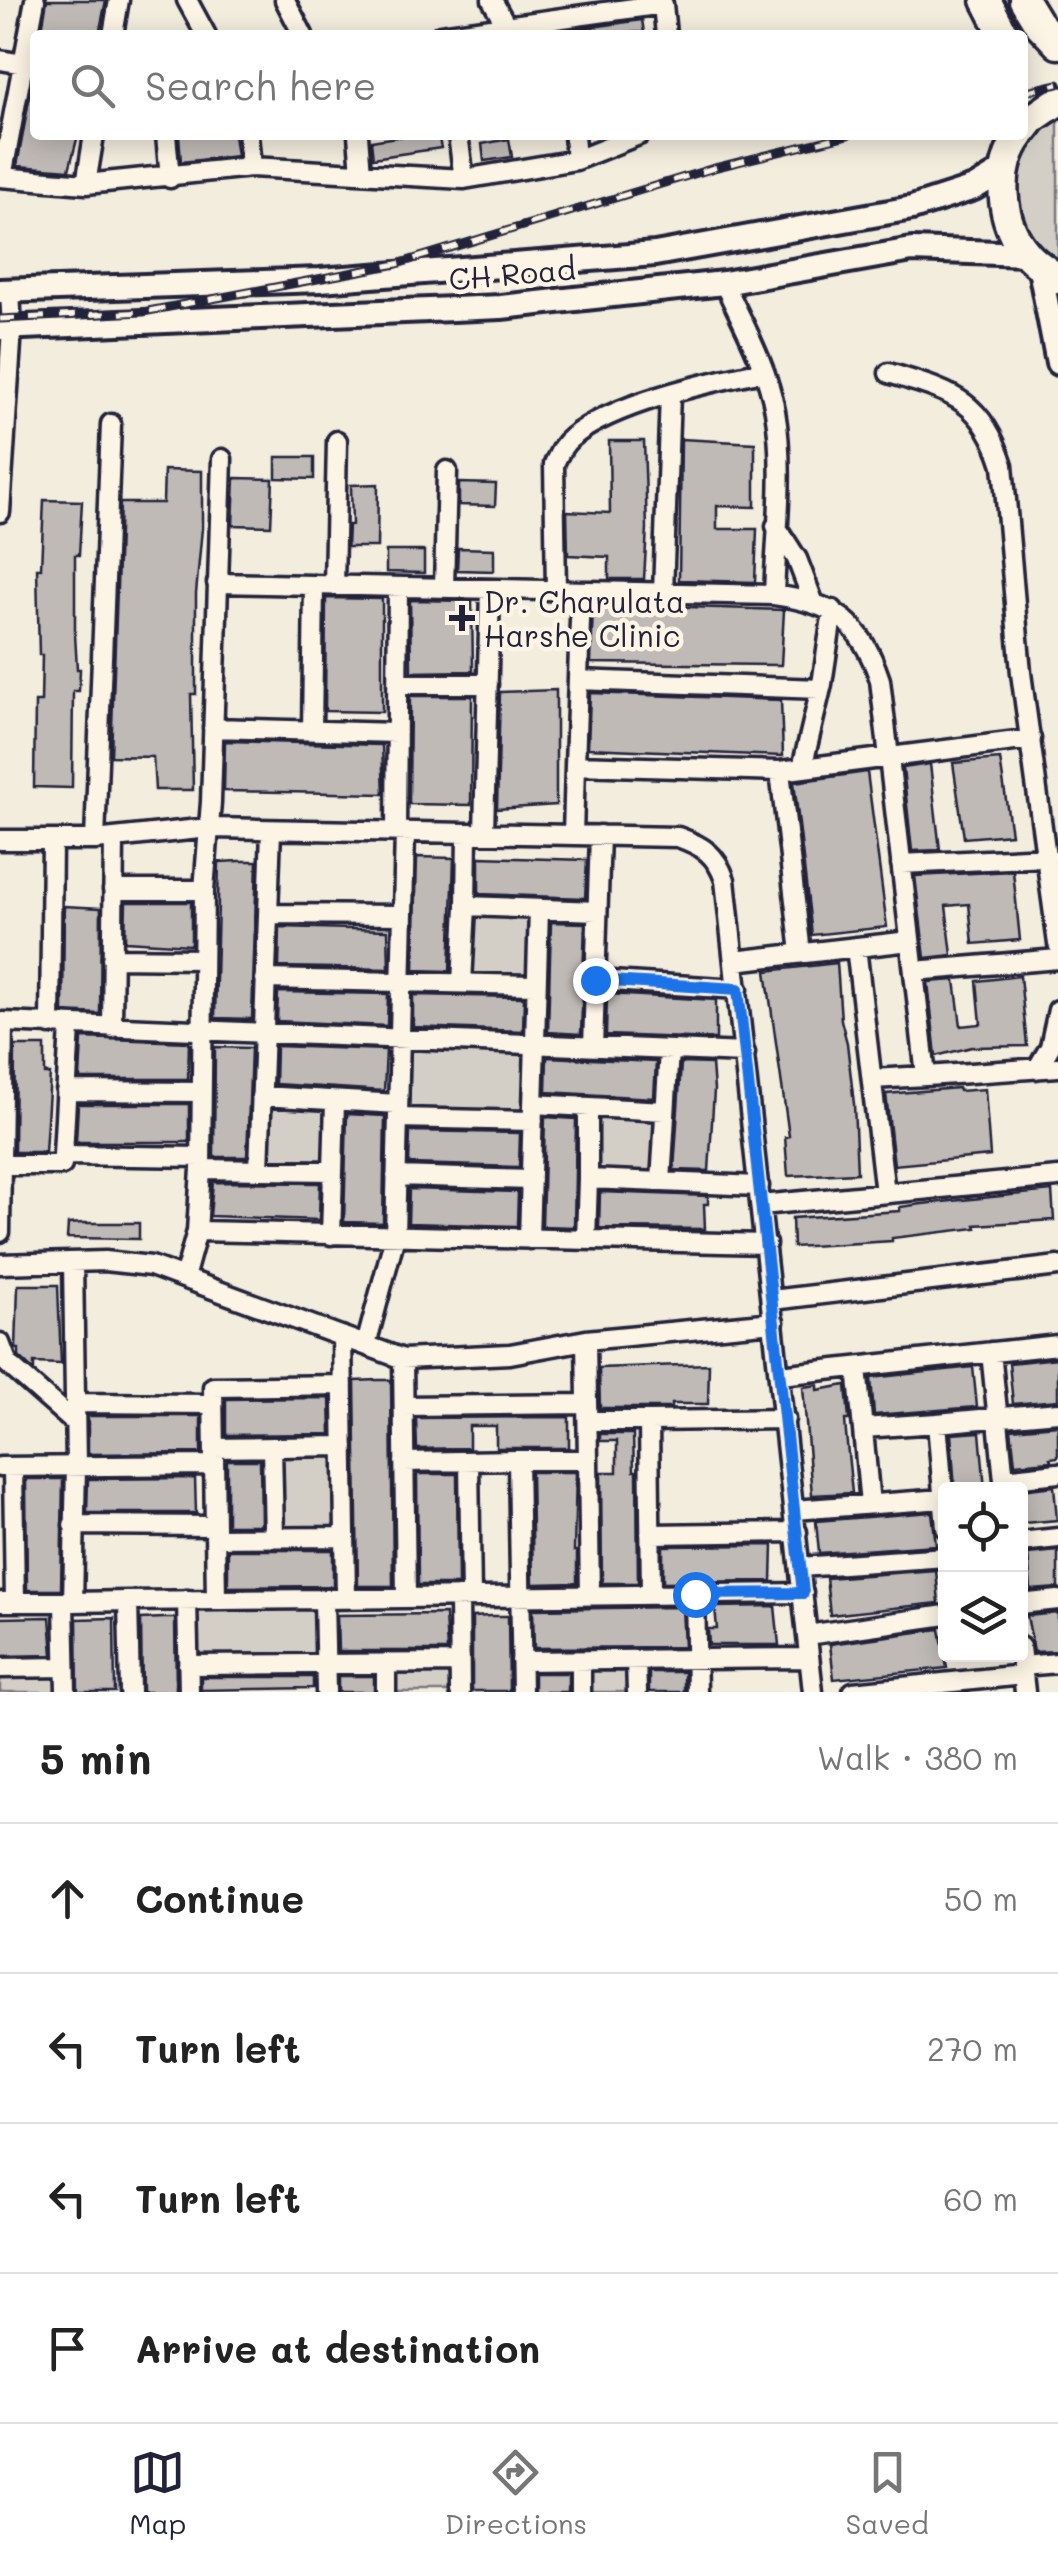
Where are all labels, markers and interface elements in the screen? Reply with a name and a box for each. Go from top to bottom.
search box [30,30,1028,140]
icon: search [65,58,120,113]
text: Search here [145,60,376,110]
street label: CH Road [447,248,577,298]
place label: Dr. Charulata Harshe Clinic [484,581,685,655]
marker: Dr. Charulata Harshe Clinic [449,605,475,631]
route end [573,958,619,1004]
map controls [938,1482,1028,1662]
button: locate [938,1482,1028,1572]
route start [673,1572,719,1618]
button: layers [938,1572,1028,1662]
text: 5 min [40,1730,151,1785]
text: Walk · 380 m [817,1736,1018,1778]
icon: ahead [40,1871,95,1926]
text: Continue [135,1873,304,1923]
text: 50 m [944,1877,1018,1919]
icon: left [40,2021,95,2076]
text: Turn left [135,2023,301,2073]
text: 270 m [927,2027,1018,2069]
icon: left [40,2171,95,2226]
text: Turn left [135,2173,301,2223]
text: 60 m [943,2177,1018,2219]
icon: arrive [40,2321,95,2376]
text: Arrive at destination [135,2323,540,2373]
tab: Map [129,2445,186,2541]
tab: Directions [445,2445,587,2541]
tab: Saved [846,2445,929,2541]

